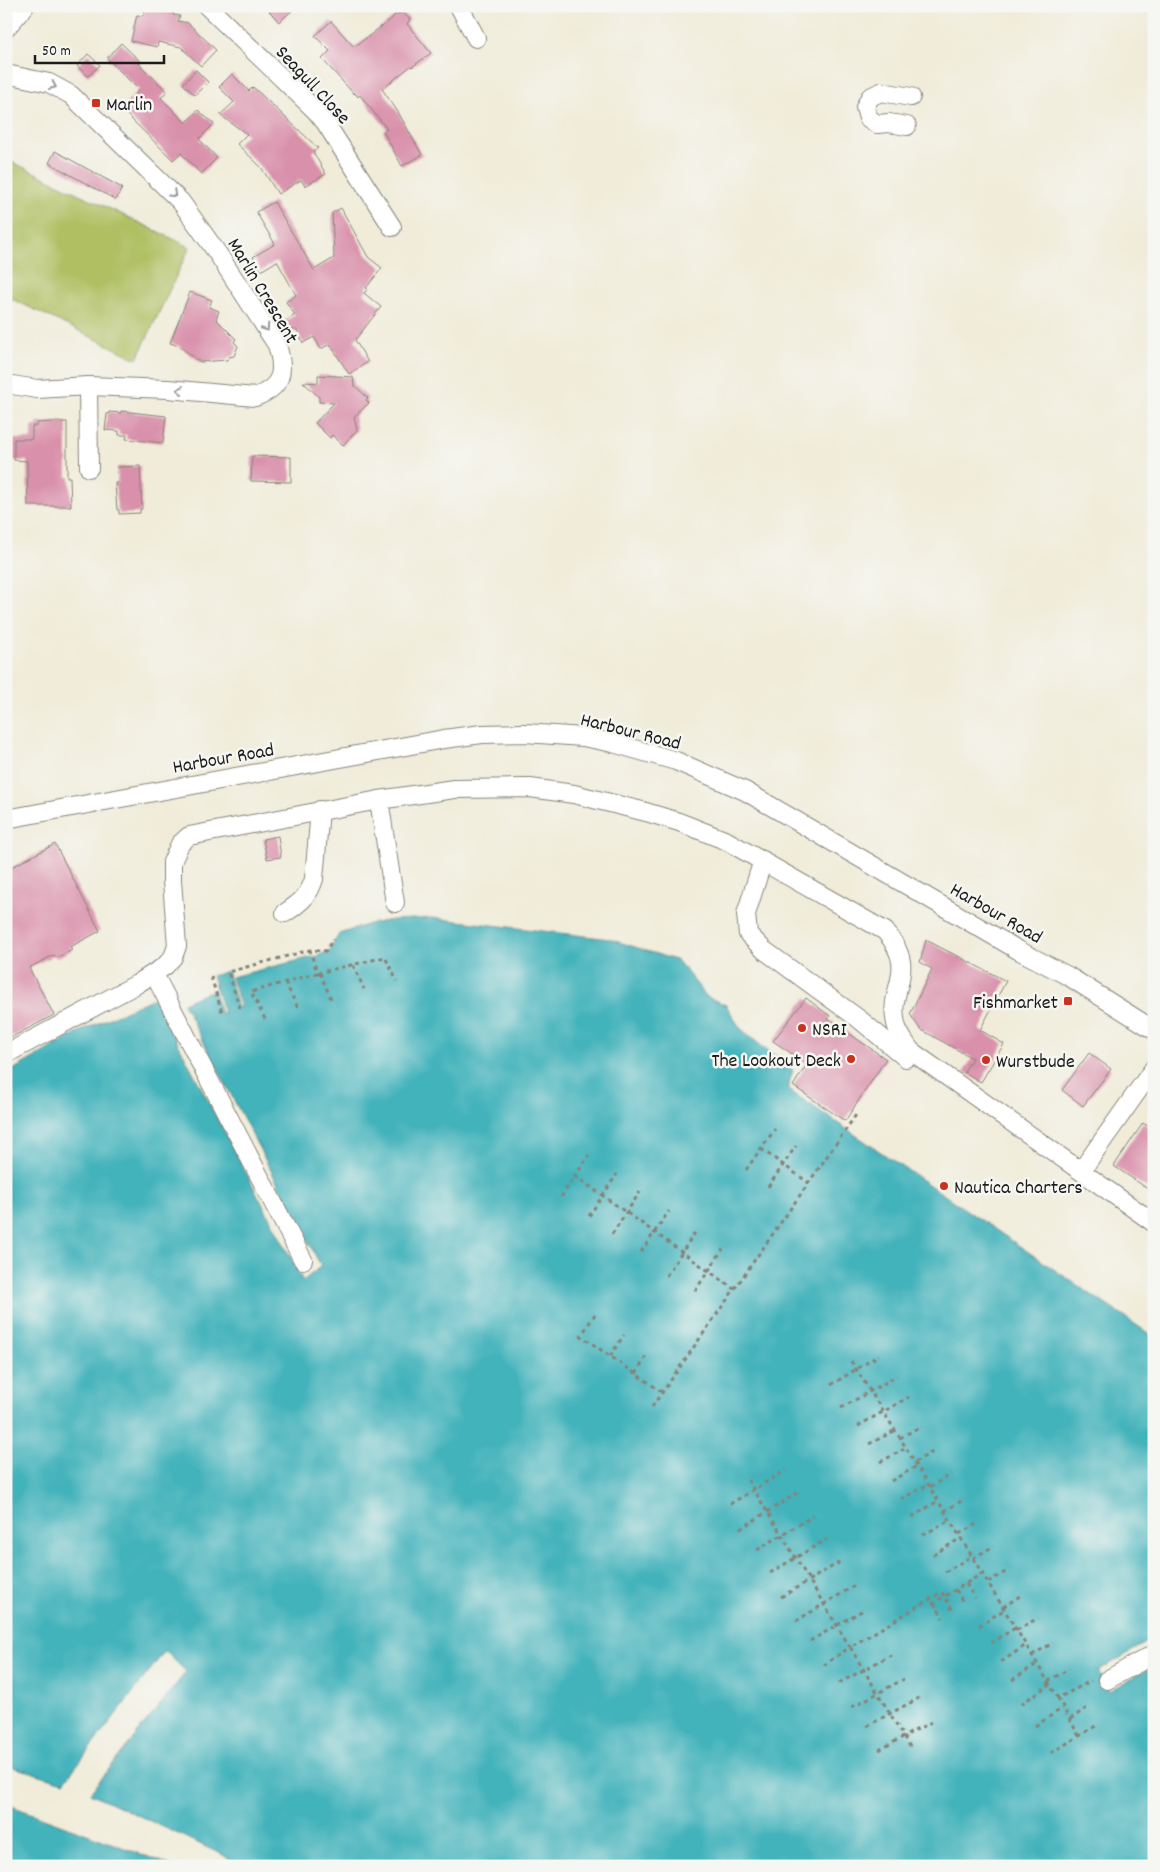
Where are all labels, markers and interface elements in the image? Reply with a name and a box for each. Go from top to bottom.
scale bar [35,32,164,64]
street label: Seagull Close [268,40,356,132]
text: 50 m [42,41,71,63]
one-way arrow [48,80,57,90]
place label: Marlin [106,92,152,120]
marker: Marlin [90,97,102,109]
one-way arrow [167,188,176,197]
street label: Marlin Crescent [219,233,304,350]
one-way arrow [259,322,269,331]
one-way arrow [176,385,184,396]
street label: Harbour Road [577,707,683,759]
street label: Harbour Road [171,737,276,783]
street label: Harbour Road [944,877,1047,952]
place label: Fishmarket [973,990,1058,1018]
marker: Fishmarket [1062,995,1074,1007]
place label: NSRI [812,1017,847,1045]
marker: NSRI [796,1022,808,1034]
place label: The Lookout Deck [711,1048,841,1076]
place label: Wurstbude [996,1049,1075,1077]
marker: The Lookout Deck [845,1053,857,1065]
marker: Wurstbude [980,1054,992,1066]
place label: Nautica Charters [954,1175,1083,1203]
marker: Nautica Charters [938,1180,950,1192]

